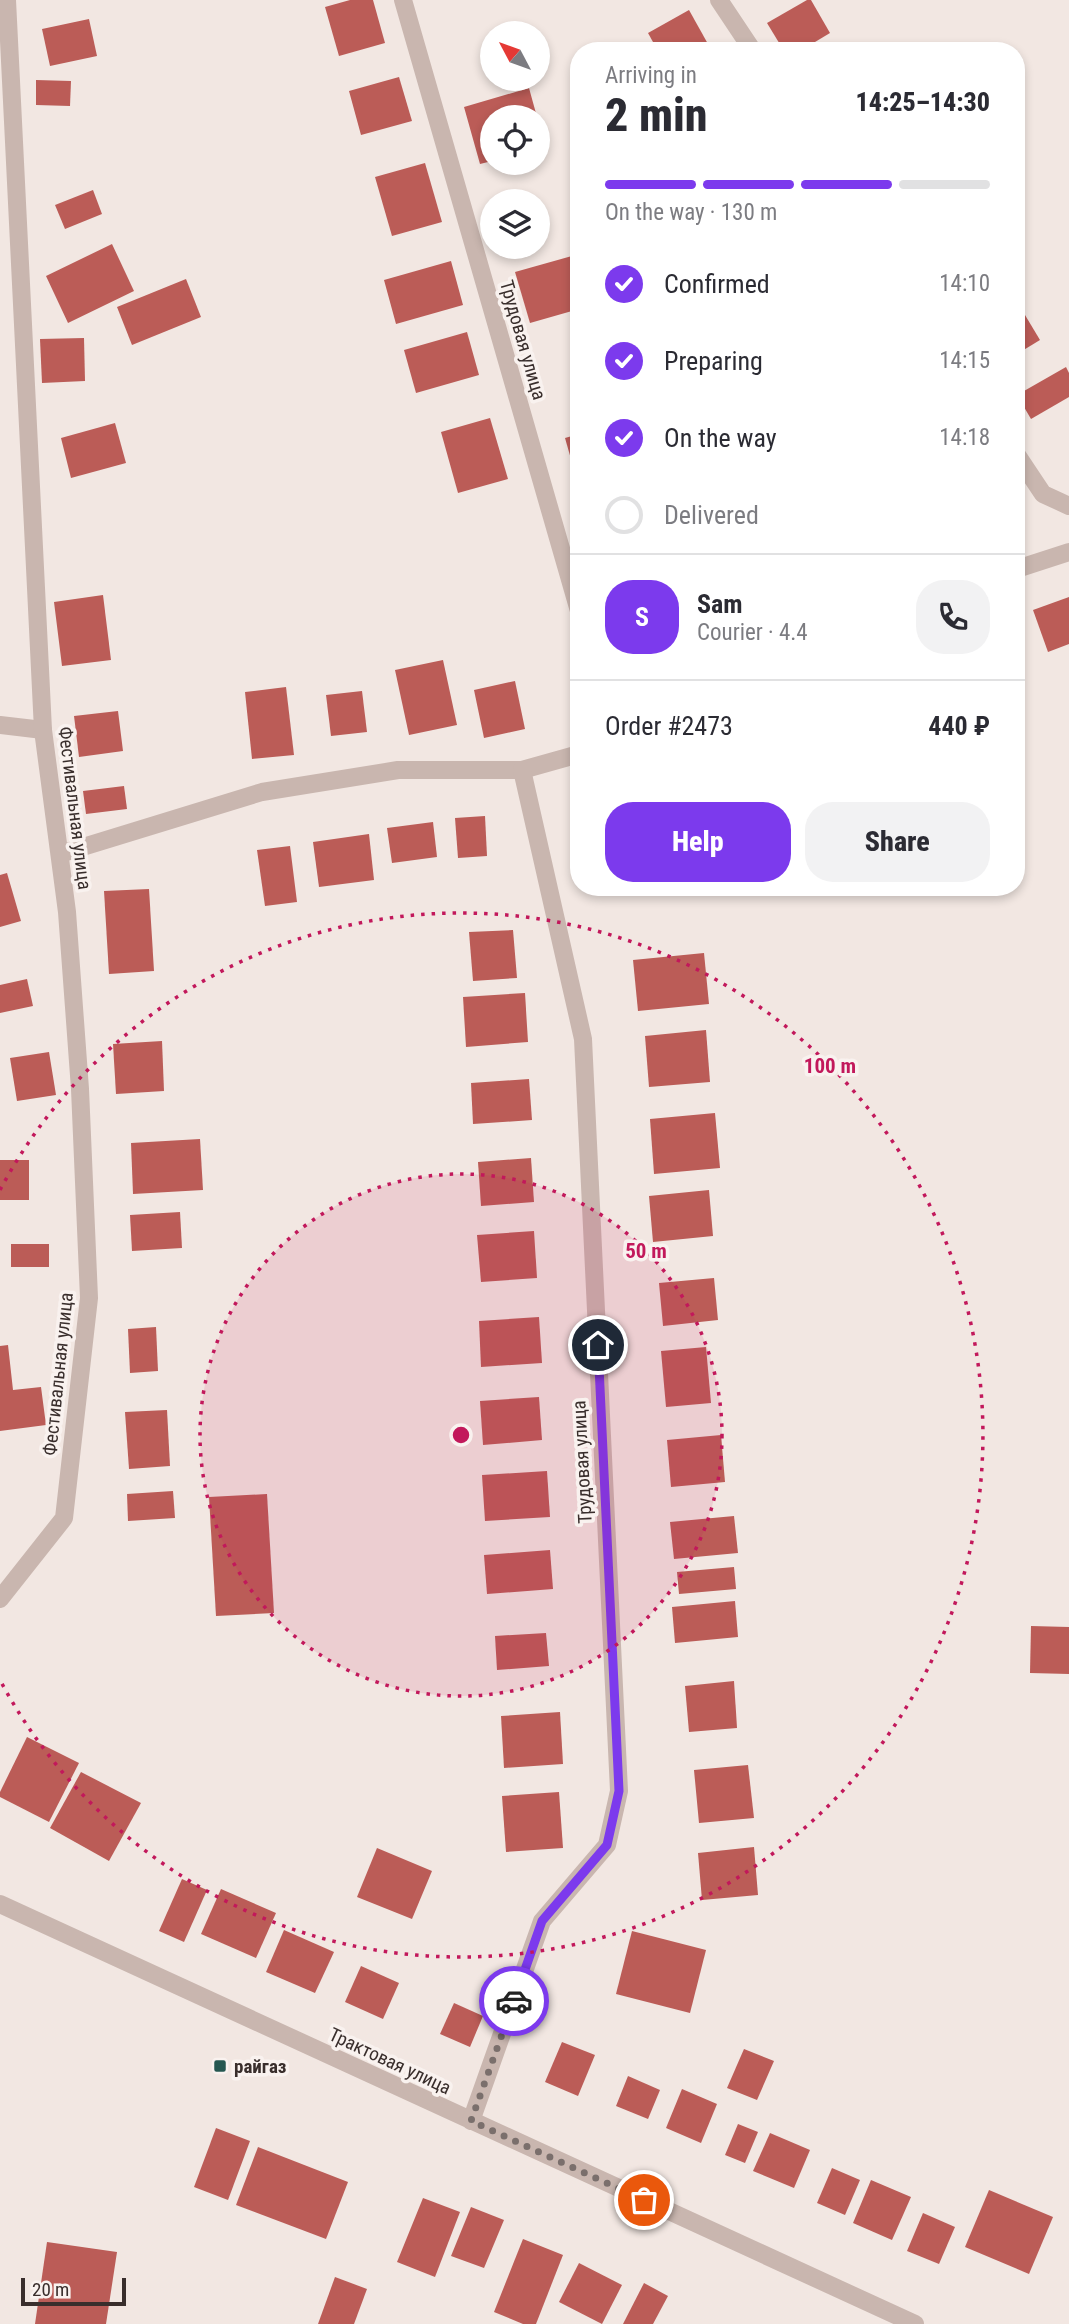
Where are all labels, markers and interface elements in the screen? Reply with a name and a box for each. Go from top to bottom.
north arrow [480,21,550,91]
map controls [480,21,550,259]
text: Arriving in [605,62,697,89]
text: 14:25–14:30 [856,87,990,117]
text: 2 min [605,88,708,142]
button: locate [480,105,550,175]
button: layers [480,189,550,259]
text: On the way · 130 m [605,199,777,226]
icon: check [605,265,643,303]
text: Confirmed [664,269,770,299]
text: 14:10 [939,270,990,297]
street label: Трудовая улица [495,278,551,402]
icon: check [605,342,643,380]
text: Preparing [664,346,763,376]
text: 14:15 [939,347,990,374]
icon: check [605,419,643,457]
text: On the way [664,423,777,453]
text: 14:18 [939,424,990,451]
text: Delivered [664,500,759,530]
button: phone [916,580,990,654]
text: Sam [697,589,743,619]
text: S [635,602,649,632]
text: Courier · 4.4 [697,619,808,646]
text: Order #2473 [605,711,733,741]
text: 440 ₽ [928,711,990,741]
street label: Фестивальная улица [54,725,96,891]
button: Help [605,802,791,882]
button: Share [805,802,990,882]
text: 100 m [804,1054,856,1078]
text: 50 m [625,1239,667,1263]
street label: Фестивальная улица [38,1291,78,1457]
pin [568,1315,628,1375]
icon: home [579,1326,617,1364]
street label: Трудовая улица [567,1400,597,1524]
centre of rings [449,1423,473,1447]
courier [479,1966,549,2036]
icon: car [495,1982,533,2020]
street label: Трактовая улица [325,2023,455,2099]
place label: райгаз [234,2055,286,2078]
marker: райгаз [212,2058,228,2074]
pin [614,2170,674,2230]
icon: bag [625,2181,663,2219]
scale bar [21,2275,126,2307]
text: 20 m [32,2278,69,2301]

